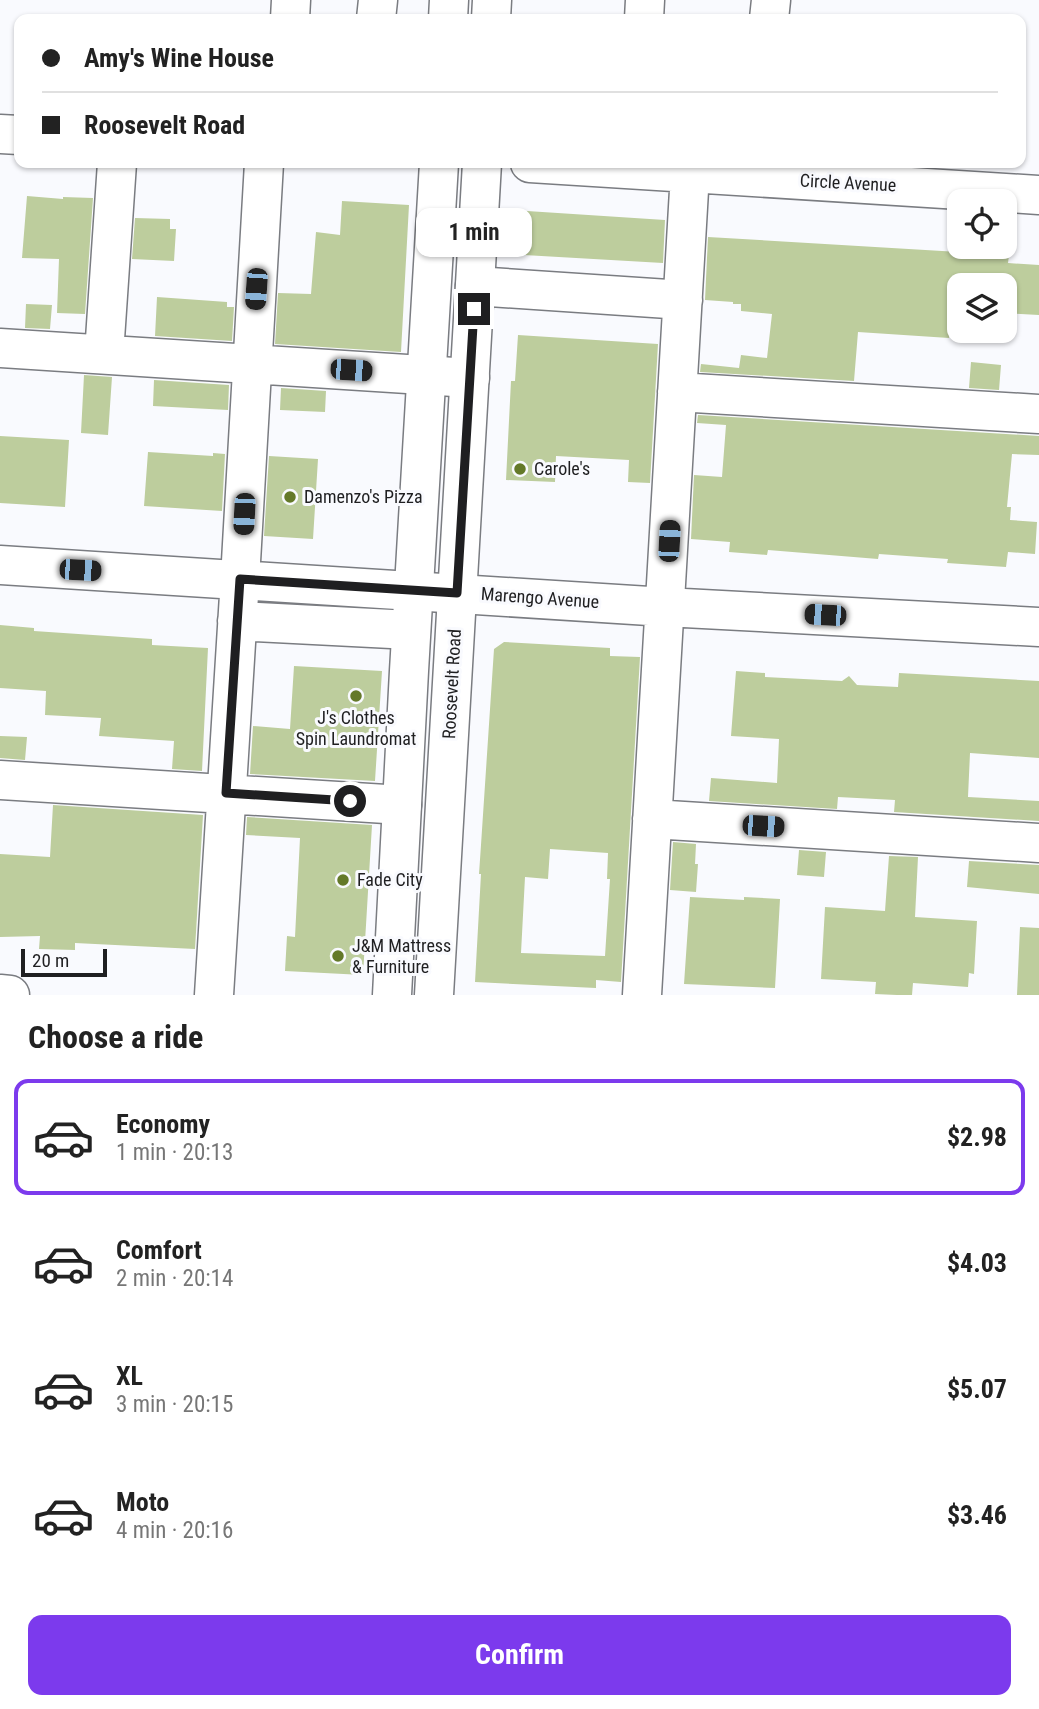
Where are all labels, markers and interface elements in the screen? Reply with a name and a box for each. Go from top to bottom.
text: Amy's Wine House [84,43,274,73]
text: Roosevelt Road [84,110,245,140]
street label: Circle Avenue [799,169,897,196]
map controls [947,189,1017,343]
button: locate [947,189,1017,259]
callout: 1 min [416,208,532,256]
text: 1 min [448,219,500,246]
car [245,267,268,311]
button: layers [947,273,1017,343]
route end [458,293,490,325]
car [330,358,373,382]
place label: Carole's [534,458,590,479]
marker: Carole's [512,461,528,477]
place label: Damenzo's Pizza [304,486,423,507]
marker: Damenzo's Pizza [282,489,298,505]
car [233,492,256,536]
car [658,519,681,563]
car [59,558,102,582]
street label: Marengo Avenue [480,583,600,612]
car [804,603,847,627]
street label: Roosevelt Road [438,629,465,739]
marker: J's Clothes Spin Laundromat [348,688,364,704]
place label: J's Clothes Spin Laundromat [296,707,416,749]
route start [334,785,366,817]
car [742,814,785,838]
place label: Fade City [357,869,423,890]
marker: Fade City [335,872,351,888]
place label: J&M Mattress & Furniture [352,935,451,977]
scale bar [21,946,107,978]
marker: J&M Mattress & Furniture [330,948,346,964]
text: 20 m [32,949,69,972]
text: Choose a ride [28,1018,203,1056]
icon: car [32,1106,95,1169]
text: Economy [116,1109,210,1139]
text: $2.98 [947,1122,1007,1152]
text: 1 min · 20:13 [116,1139,233,1166]
icon: car [32,1232,95,1295]
text: Comfort [116,1235,202,1265]
text: $4.03 [947,1248,1007,1278]
text: 2 min · 20:14 [116,1265,233,1292]
icon: car [32,1358,95,1421]
text: XL [116,1361,143,1391]
text: $5.07 [947,1374,1007,1404]
text: 3 min · 20:15 [116,1391,233,1418]
icon: car [32,1484,95,1547]
text: Moto [116,1487,169,1517]
text: $3.46 [947,1500,1007,1530]
text: 4 min · 20:16 [116,1517,233,1544]
button: Confirm [28,1615,1011,1695]

